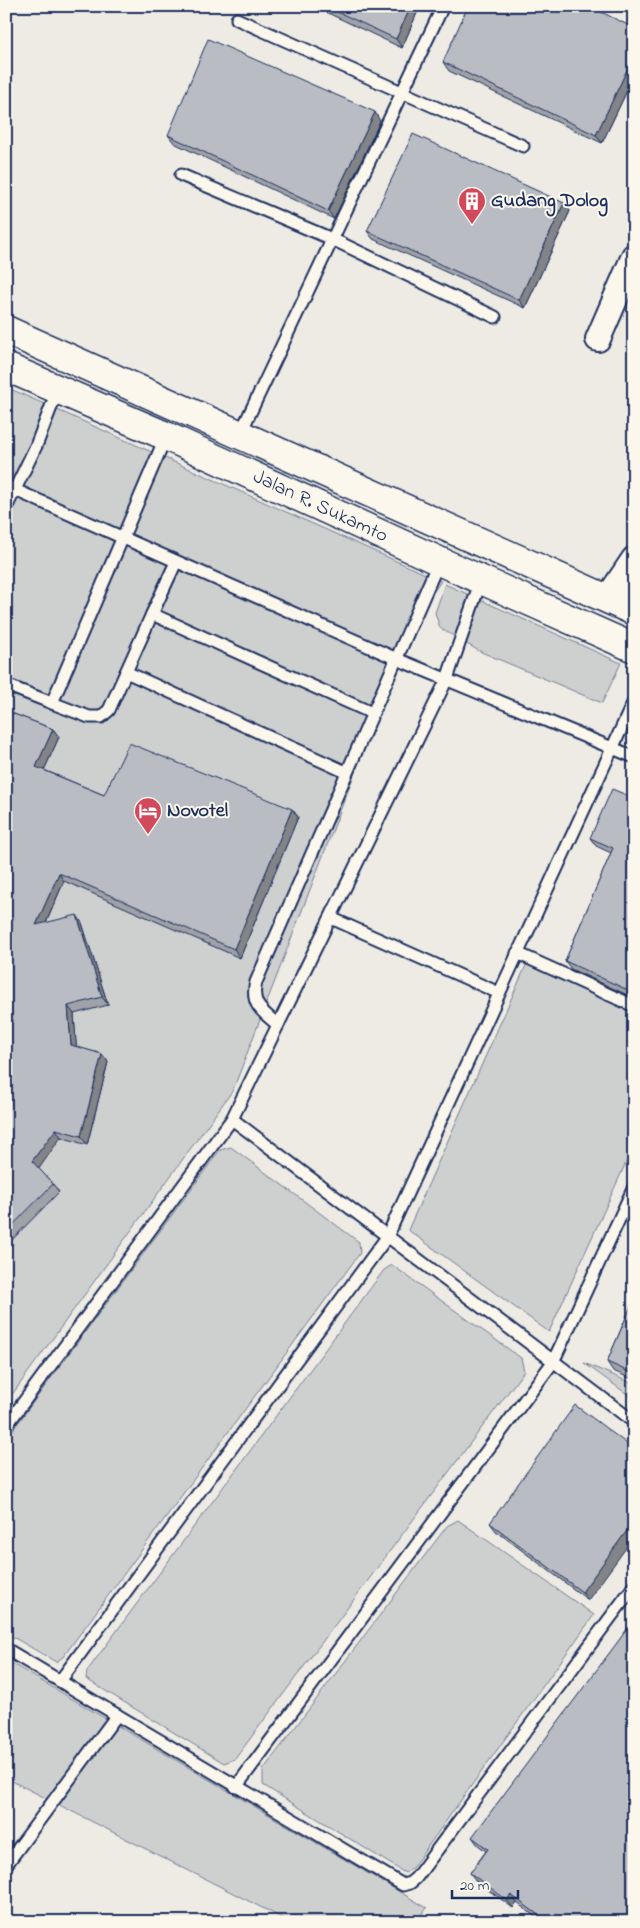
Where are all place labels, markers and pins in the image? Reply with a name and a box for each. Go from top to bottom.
building icon: Gudang Dolog [457,186,487,225]
place label: Gudang Dolog [491,187,608,217]
hotel icon: Novotel [133,796,163,835]
place label: Novotel [167,797,228,826]

